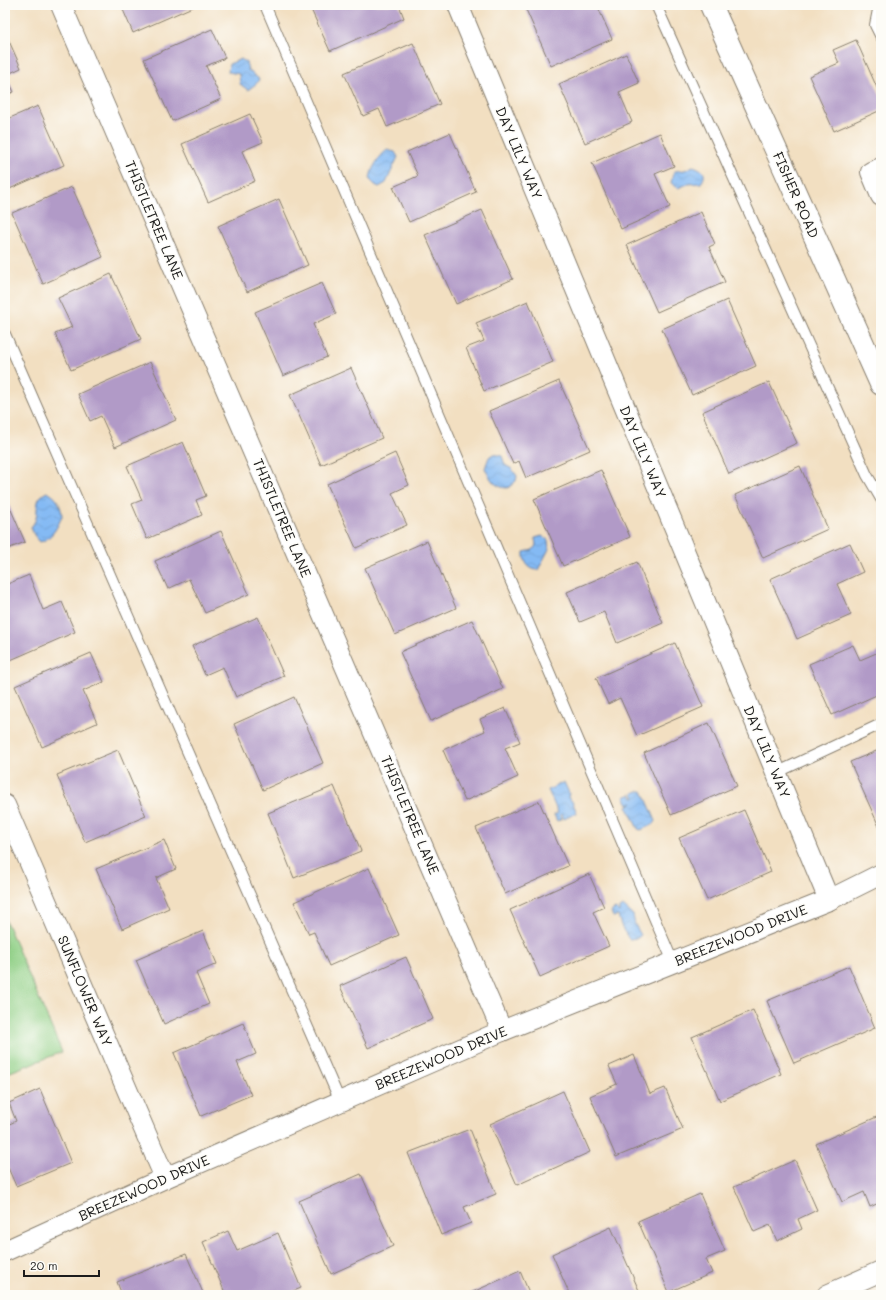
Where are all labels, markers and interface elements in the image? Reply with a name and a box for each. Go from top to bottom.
street label: DAY LILY WAY [491,104,547,202]
street label: FISHER ROAD [769,149,824,241]
street label: THISTLETREE LANE [121,157,188,282]
street label: DAY LILY WAY [615,403,671,501]
street label: THISTLETREE LANE [249,455,316,580]
street label: DAY LILY WAY [739,703,795,801]
street label: THISTLETREE LANE [377,752,444,877]
street label: BREEZEWOOD DRIVE [672,899,810,970]
street label: SUNFLOWER WAY [54,932,117,1049]
street label: BREEZEWOOD DRIVE [372,1021,510,1094]
street label: BREEZEWOOD DRIVE [75,1150,212,1225]
scale bar [24,1252,99,1278]
text: 20 m [30,1257,58,1273]

